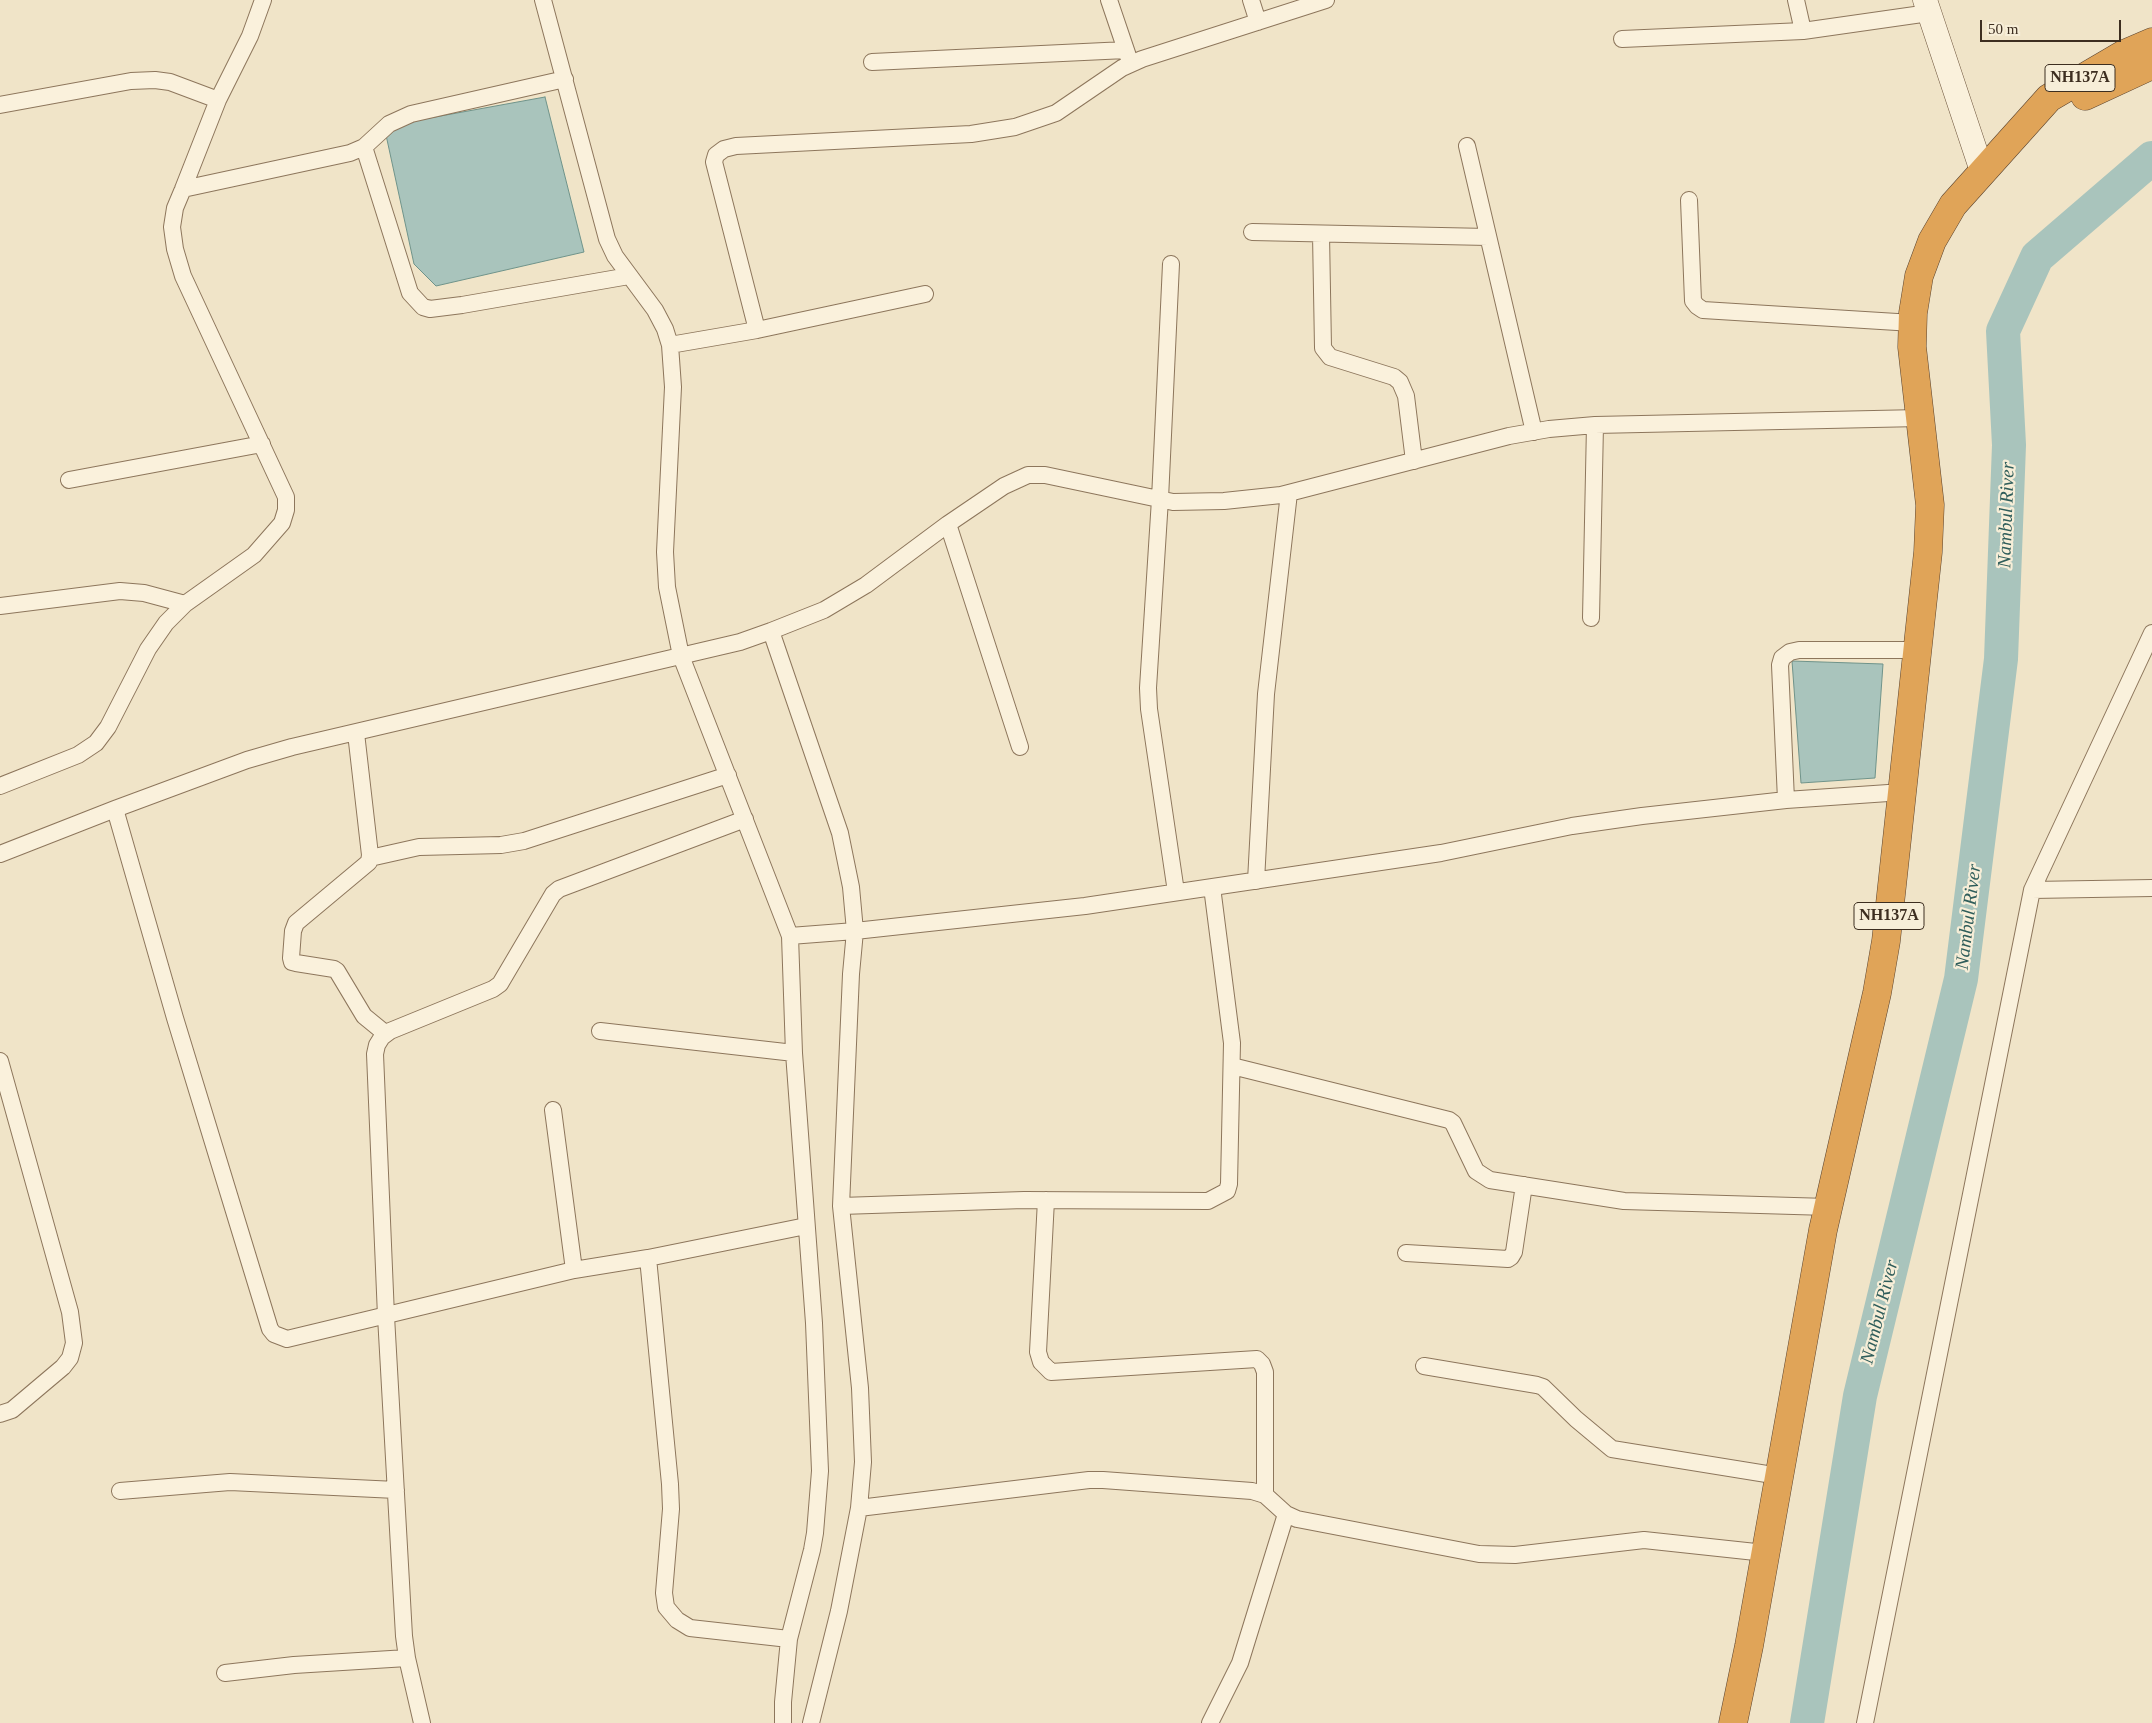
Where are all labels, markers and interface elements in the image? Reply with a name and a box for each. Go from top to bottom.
scale bar [1982,10,2123,42]
text: 50 m [1988,21,2018,37]
road number: NH137A [2045,64,2115,92]
water label: Nambul River [1994,462,2020,568]
water label: Nambul River [1951,863,1987,971]
road number: NH137A [1854,902,1924,929]
water label: Nambul River [1856,1258,1904,1366]

